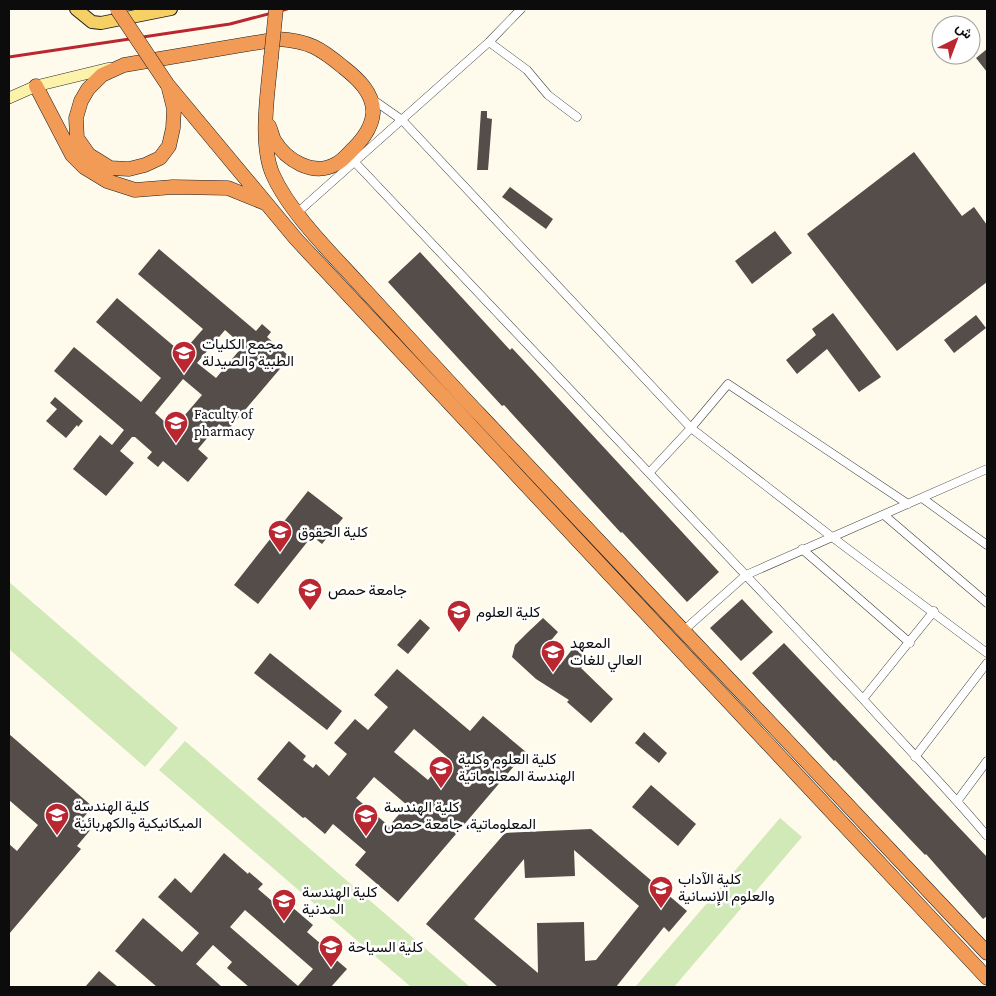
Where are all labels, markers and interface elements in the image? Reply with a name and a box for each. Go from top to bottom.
north arrow [931,15,981,65]
text: ش [952,19,976,43]
place label: مجمع الكليات الطبية والصيدلة [202,336,294,370]
school or university icon: مجمع الكليات الطبية والصيدلة [171,340,197,374]
place label: Faculty of pharmacy [194,406,254,440]
school or university icon: Faculty of pharmacy [163,410,189,444]
school or university icon: كلية الحقوق [267,519,293,553]
place label: كلية الحقوق [298,524,368,541]
school or university icon: جامعة حمص [297,577,323,611]
place label: جامعة حمص [328,582,407,600]
school or university icon: كلية العلوم [446,599,472,633]
place label: كلية العلوم [476,604,541,622]
place label: المعهد العالي للغات [570,635,642,673]
school or university icon: المعهد العالي للغات [540,639,566,673]
place label: كلية العلوم وكلية الهندسة المعلوماتية [458,751,575,785]
school or university icon: كلية العلوم وكلية الهندسة المعلوماتية [428,755,454,789]
place label: كلية الهندسة الميكانيكية والكهربائية [74,798,202,832]
place label: كلية الهندسة المعلوماتية، جامعة حمص [384,799,536,834]
school or university icon: كلية الهندسة الميكانيكية والكهربائية [44,802,70,836]
school or university icon: كلية الهندسة المعلوماتية، جامعة حمص [353,803,379,837]
place label: كلية الآداب والعلوم الإنسانية [678,871,775,906]
school or university icon: كلية الآداب والعلوم الإنسانية [648,875,674,909]
place label: كلية الهندسة المدنية [302,884,378,918]
school or university icon: كلية الهندسة المدنية [271,888,297,922]
school or university icon: كلية السياحة [318,934,344,968]
place label: كلية السياحة [348,939,423,956]

